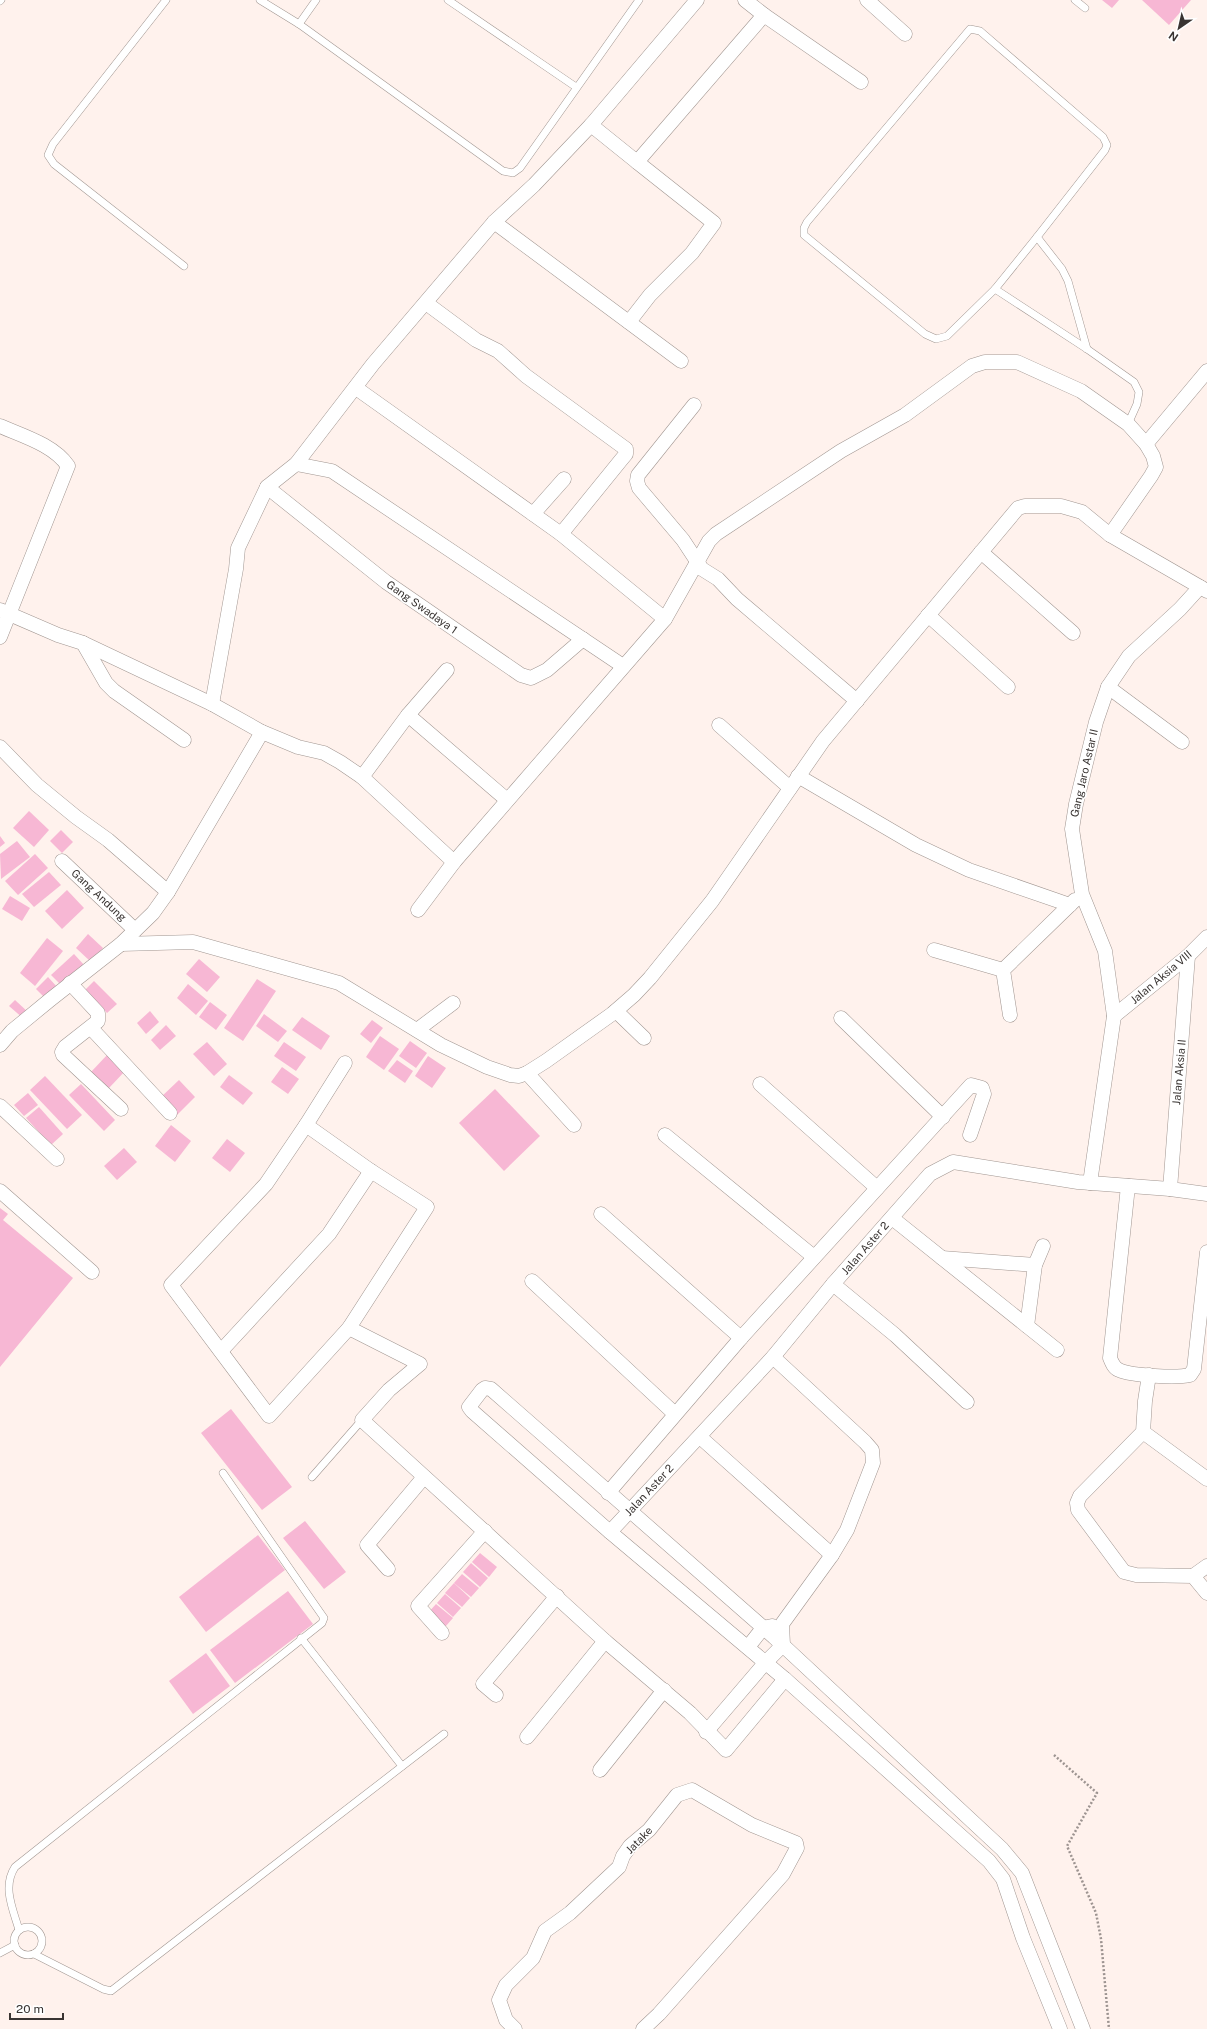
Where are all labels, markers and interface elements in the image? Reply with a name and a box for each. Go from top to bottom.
north arrow [1159,8,1199,48]
text: N [1166,29,1180,44]
street label: Gang Swadaya 1 [384,578,460,636]
street label: Gang Jaro Astar II [1068,728,1100,818]
street label: Gang Andung [69,867,129,923]
street label: Jalan Aksia VIII [1128,948,1194,1006]
street label: Jalan Aksia II [1170,1039,1188,1105]
street label: Jalan Aster 2 [839,1219,891,1277]
street label: Jalan Aster 2 [622,1462,676,1518]
street label: Jatake [623,1824,655,1856]
scale bar [10,1995,63,2021]
text: 20 m [16,2002,44,2016]

